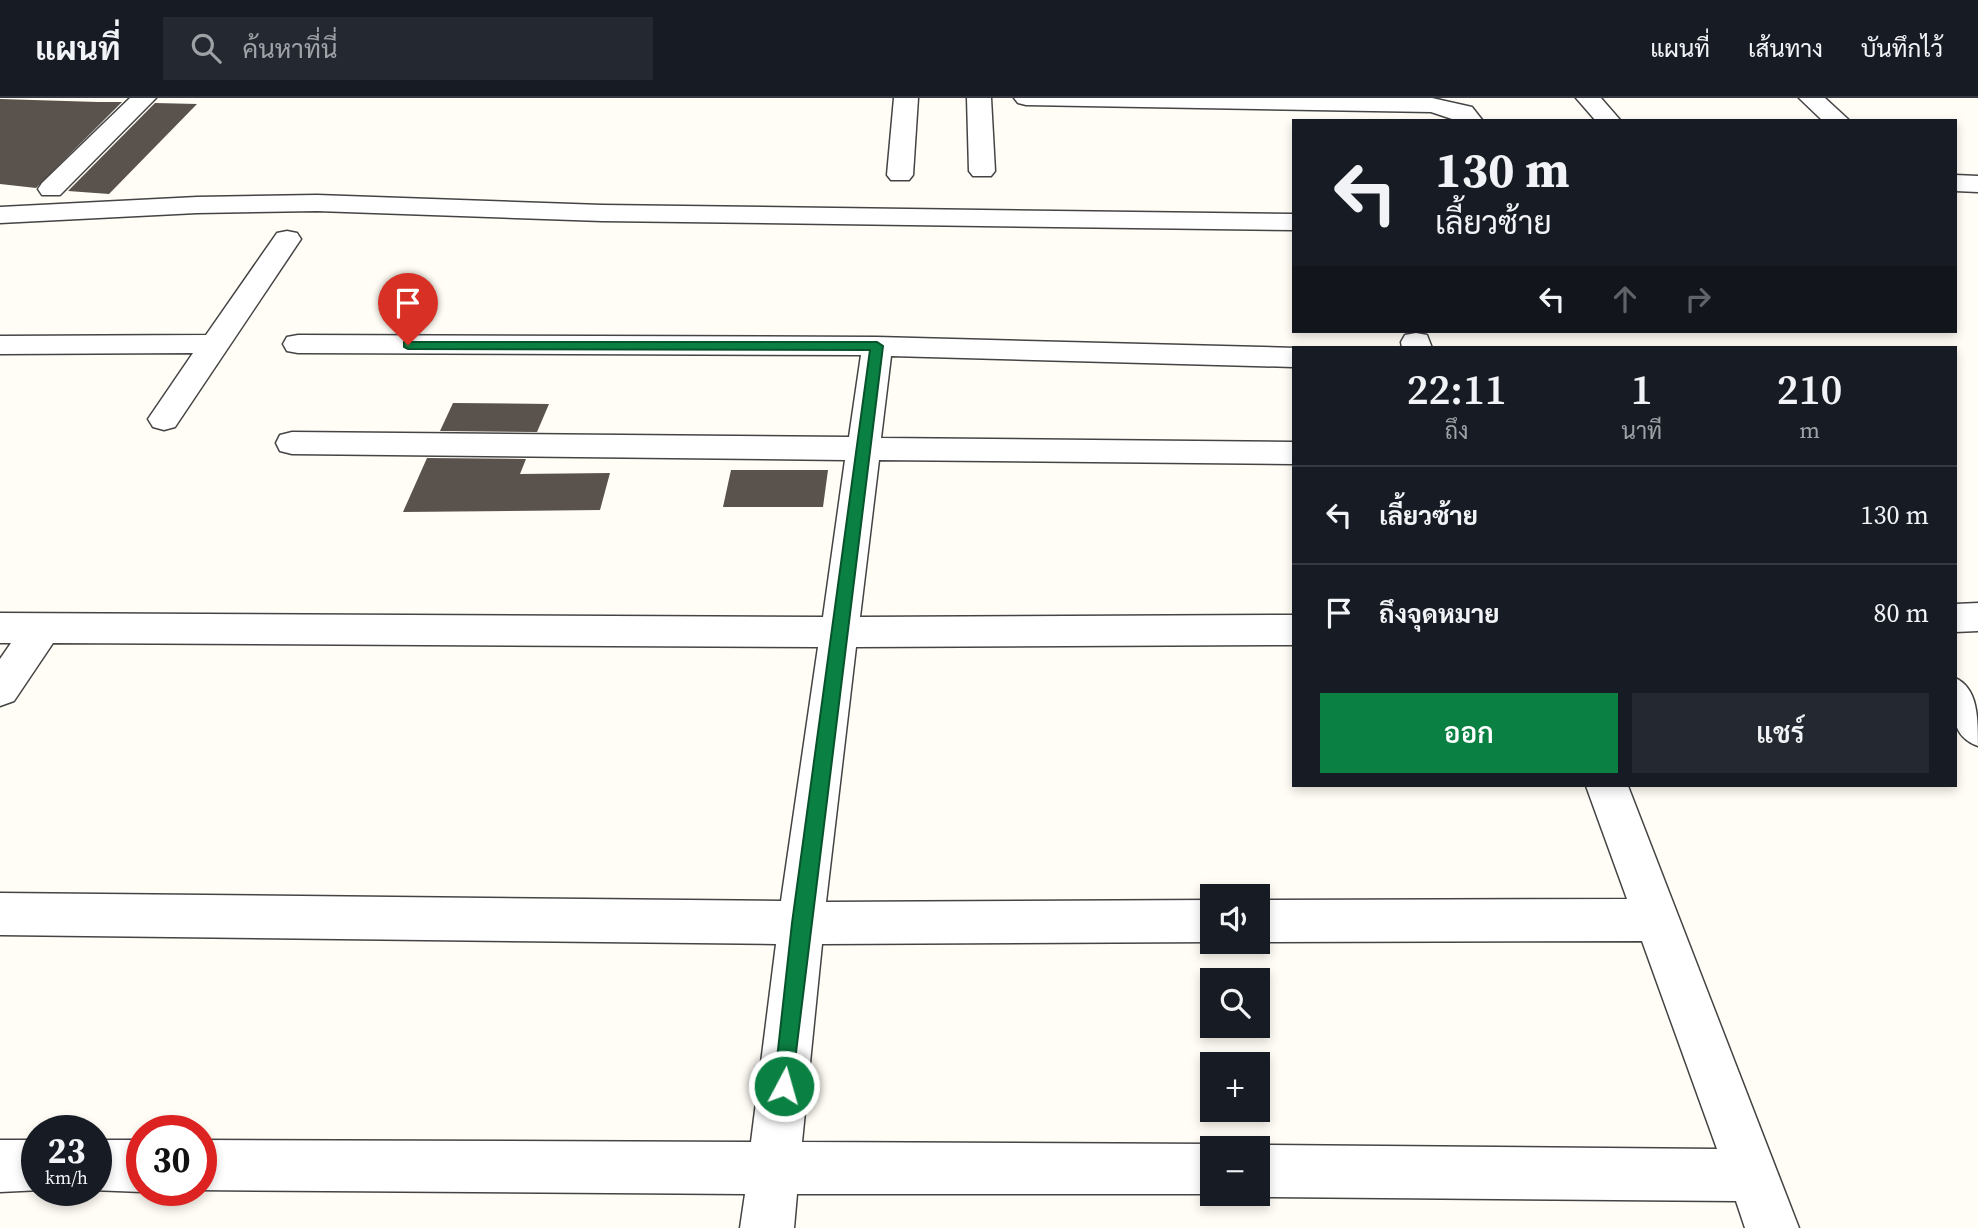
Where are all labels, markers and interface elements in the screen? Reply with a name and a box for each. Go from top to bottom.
search box [163,17,653,80]
text: แผนที่ [35,26,121,71]
icon: search [187,29,225,67]
text: ค้นหาที่นี่ [243,31,338,67]
text: แผนที่ [1650,32,1710,65]
text: เส้นทาง [1748,32,1823,65]
text: บันทึกไว้ [1861,32,1943,65]
text: 130 m [1435,136,1570,203]
icon: left [1320,147,1411,238]
text: เลี้ยวซ้าย [1435,201,1552,245]
pin [378,273,438,345]
icon: left [1533,280,1571,318]
icon: ahead [1606,280,1644,318]
icon: right [1679,280,1717,318]
icon: arrive [389,284,427,322]
text: 22:11 [1407,360,1507,418]
text: 1 [1631,360,1653,418]
text: 210 [1777,360,1842,418]
text: m [1799,414,1820,446]
text: ถึง [1445,415,1469,447]
text: นาที [1621,415,1662,447]
icon: left [1320,496,1358,534]
text: 130 m [1861,497,1929,533]
text: เลี้ยวซ้าย [1379,498,1478,534]
icon: arrive [1320,594,1358,632]
text: 80 m [1874,595,1929,631]
text: ถึงจุดหมาย [1379,596,1500,632]
button: ออก [1320,693,1618,773]
button: แชร์ [1632,693,1929,773]
map controls [1200,884,1270,1206]
button: sound [1200,884,1270,954]
button: search [1200,968,1270,1038]
position arrow [747,1049,821,1123]
button: + [1200,1052,1270,1122]
speed limit sign: 30 [126,1115,217,1206]
text: 23 [48,1127,85,1175]
button: − [1200,1136,1270,1206]
text: km/h [45,1165,88,1190]

